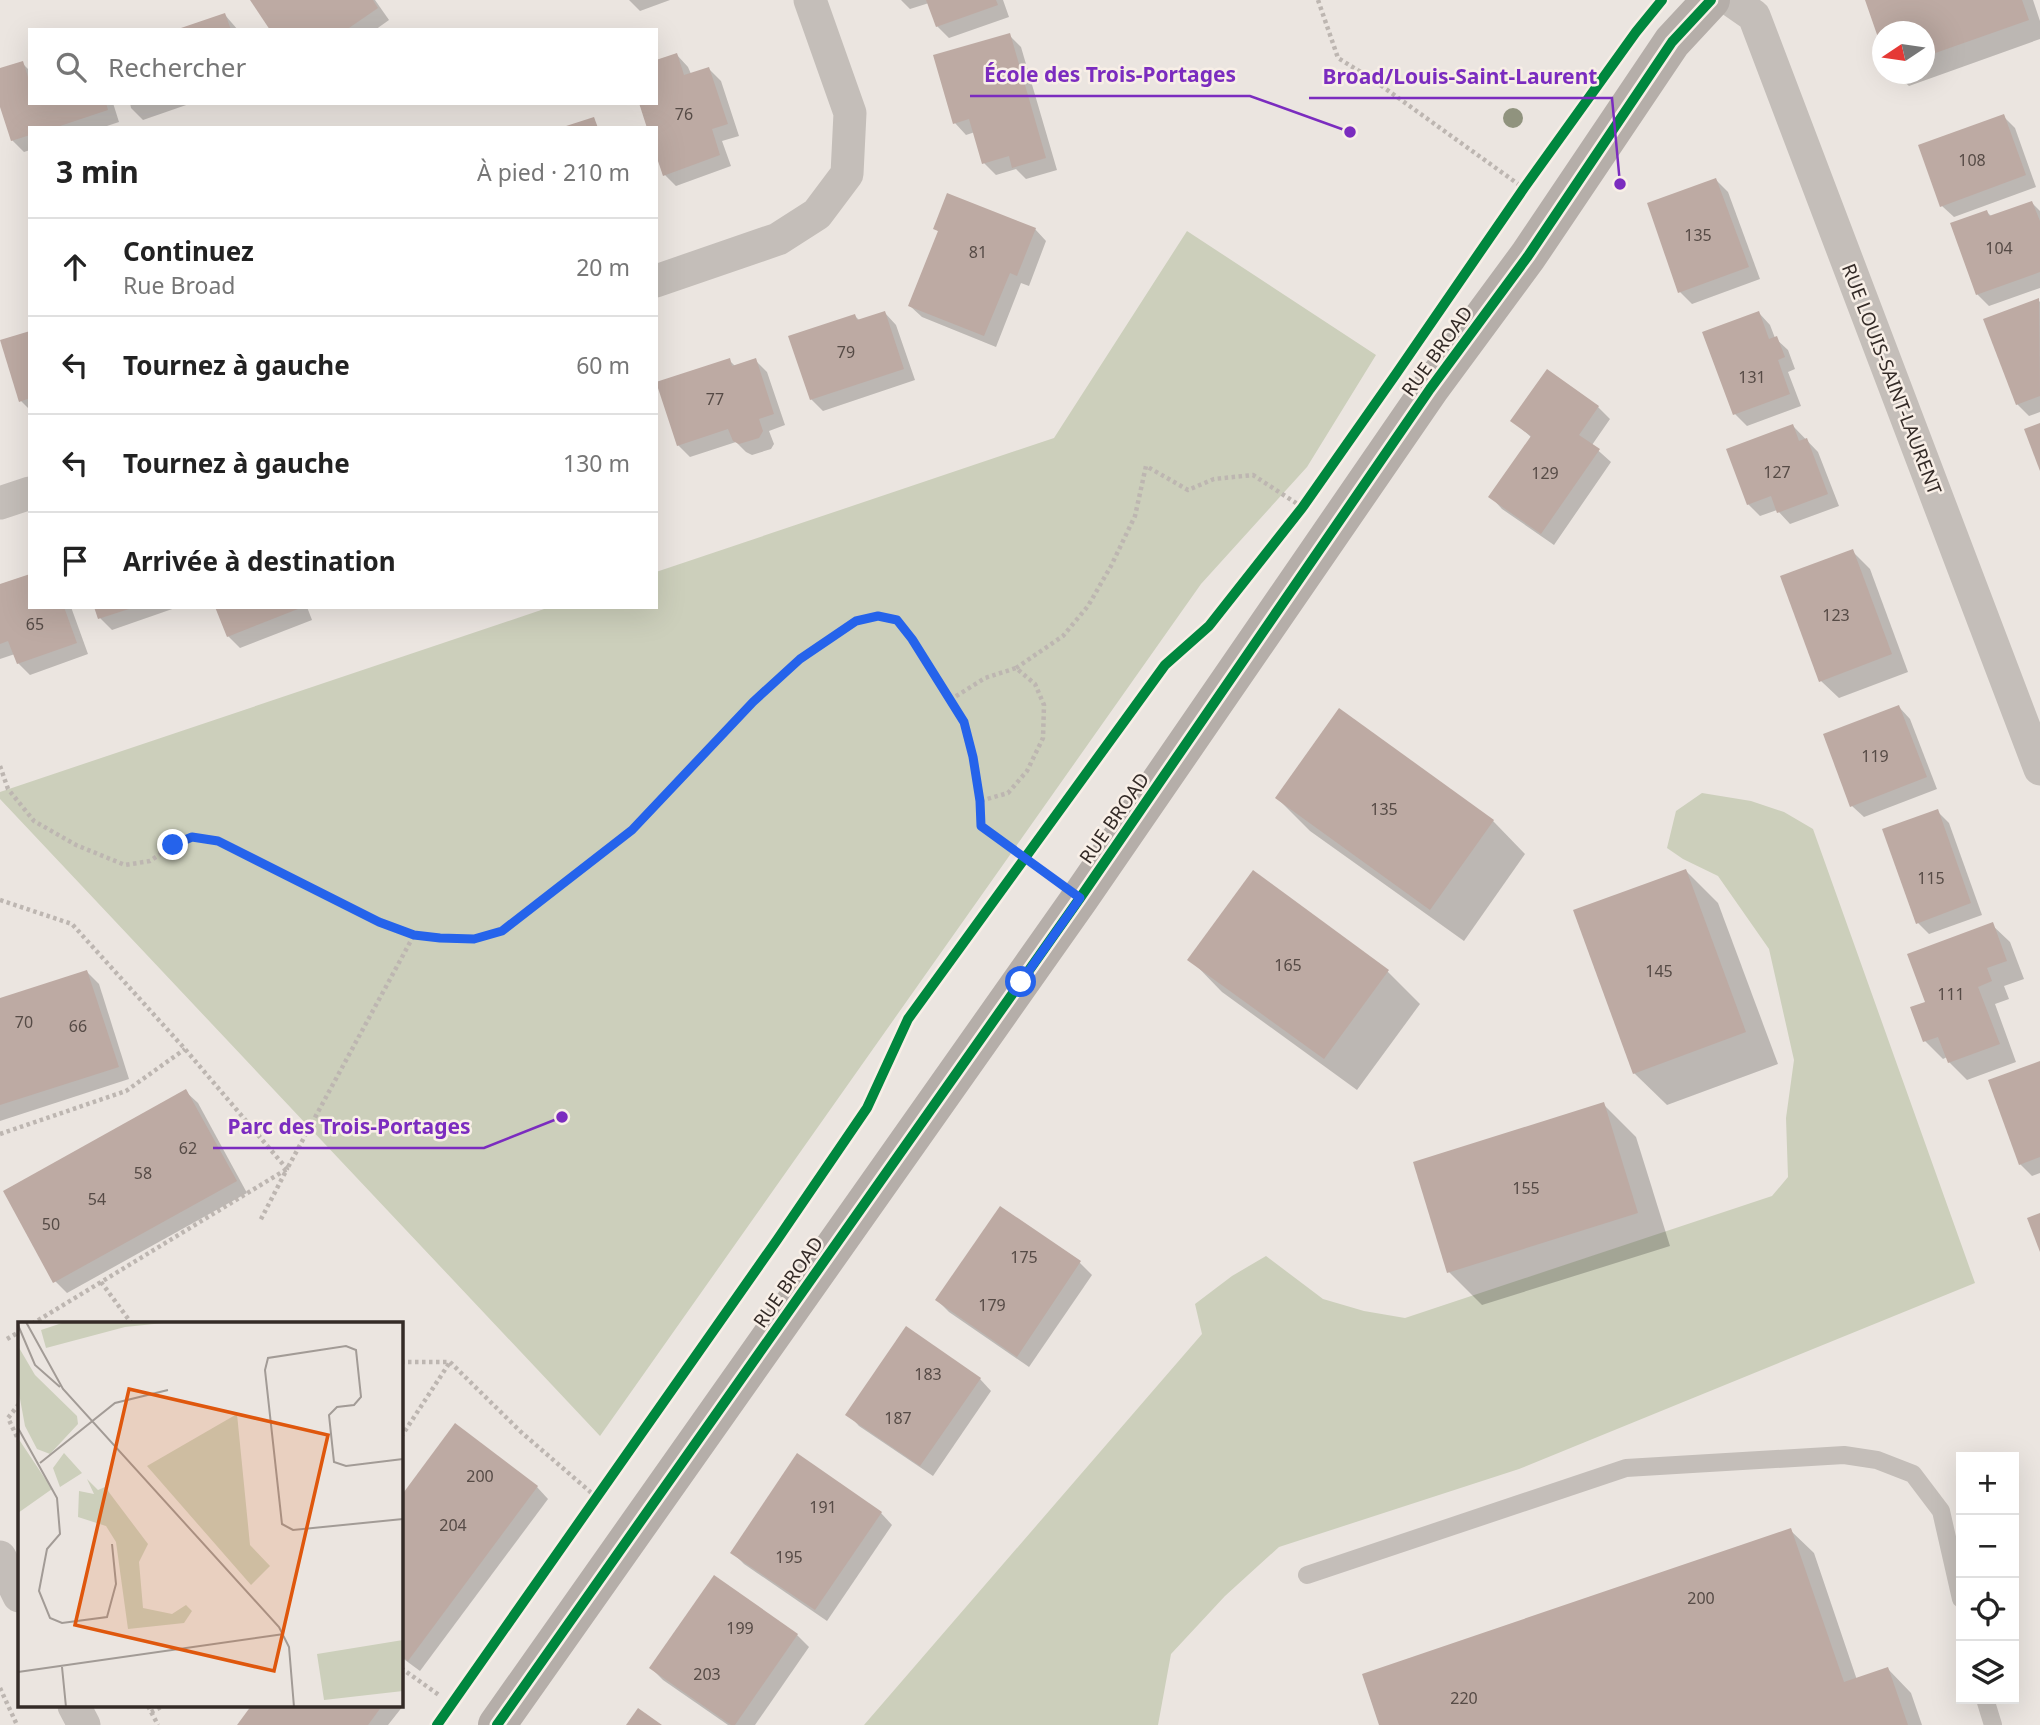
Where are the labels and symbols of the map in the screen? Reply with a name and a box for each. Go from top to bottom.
north arrow [1872,21,1935,84]
callout: École des Trois-Portages [970,54,1250,96]
callout: Broad/Louis-Saint-Laurent [1309,56,1612,98]
text: École des Trois-Portages [984,60,1236,88]
text: Broad/Louis-Saint-Laurent [1323,62,1597,90]
house number: 76 [675,103,693,125]
house number: 108 [1958,149,1986,171]
house number: 135 [1684,224,1712,246]
house number: 104 [1985,237,2013,259]
house number: 81 [969,241,987,263]
street label: RUE LOUIS-SAINT-LAURENT [1836,260,1948,499]
street label: RUE BROAD [1395,301,1479,401]
house number: 79 [837,341,855,363]
house number: 131 [1738,366,1766,388]
house number: 77 [706,388,724,410]
house number: 127 [1763,461,1791,483]
house number: 129 [1531,462,1559,484]
house number: 123 [1822,604,1850,626]
house number: 65 [26,613,44,635]
house number: 119 [1861,745,1889,767]
street label: RUE BROAD [1073,767,1155,869]
house number: 135 [1370,798,1398,820]
route end [157,829,188,860]
house number: 115 [1917,867,1945,889]
house number: 165 [1274,954,1302,976]
house number: 145 [1645,960,1673,982]
route start [1005,966,1036,997]
house number: 111 [1937,983,1965,1005]
house number: 70 [15,1011,33,1033]
house number: 66 [69,1015,87,1037]
callout: Parc des Trois-Portages [213,1106,484,1148]
text: Parc des Trois-Portages [228,1112,471,1140]
house number: 62 [179,1137,197,1159]
house number: 58 [134,1162,152,1184]
house number: 155 [1512,1177,1540,1199]
house number: 54 [88,1188,106,1210]
house number: 50 [42,1213,60,1235]
street label: RUE BROAD [747,1231,829,1333]
house number: 175 [1010,1246,1038,1268]
house number: 179 [978,1294,1006,1316]
inset map [18,1322,402,1708]
house number: 183 [914,1363,942,1385]
house number: 187 [884,1407,912,1429]
house number: 200 [466,1465,494,1487]
house number: 191 [809,1496,837,1518]
house number: 204 [439,1514,467,1536]
house number: 195 [775,1546,803,1568]
house number: 200 [1687,1587,1715,1609]
house number: 199 [726,1617,754,1639]
house number: 203 [693,1663,721,1685]
house number: 220 [1450,1687,1478,1709]

